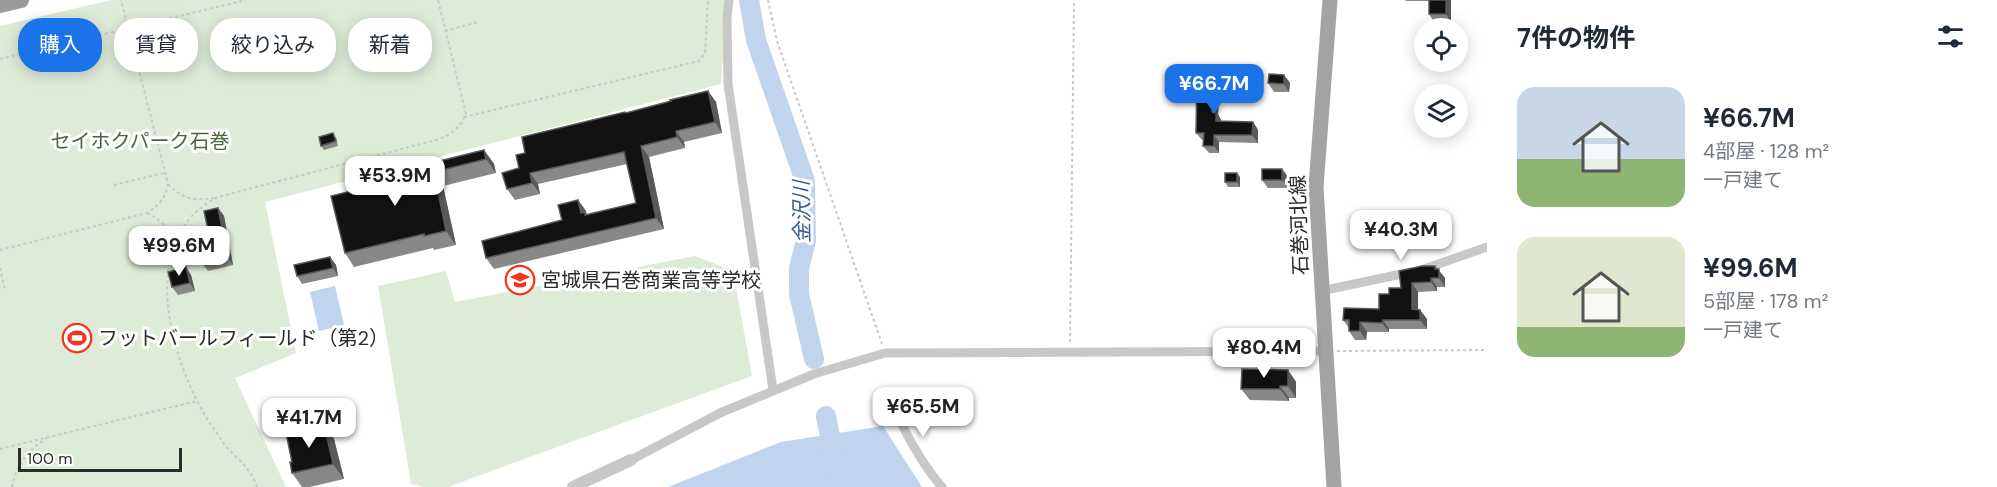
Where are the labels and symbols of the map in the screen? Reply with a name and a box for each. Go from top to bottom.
pin: ¥66.7M [1165,64,1263,115]
park label: セイホクパーク石巻 [51,128,230,154]
pin: ¥53.9M [346,156,444,207]
street label: 石巻河北線 [1284,175,1314,275]
water label: 金沢川 [787,178,817,244]
pin: ¥40.3M [1352,210,1450,261]
pin: ¥99.6M [130,226,228,277]
school or university icon: 宮城県石巻商業高等学校 [504,264,536,296]
place label: 宮城県石巻商業高等学校 [541,267,761,293]
sports icon: フットバールフィールド（第2） [61,322,93,354]
place label: フットバールフィールド（第2） [98,325,389,351]
pin: ¥80.4M [1215,328,1313,379]
pin: ¥65.5M [874,387,972,438]
pin: ¥41.7M [260,398,358,449]
scale bar [18,445,182,472]

